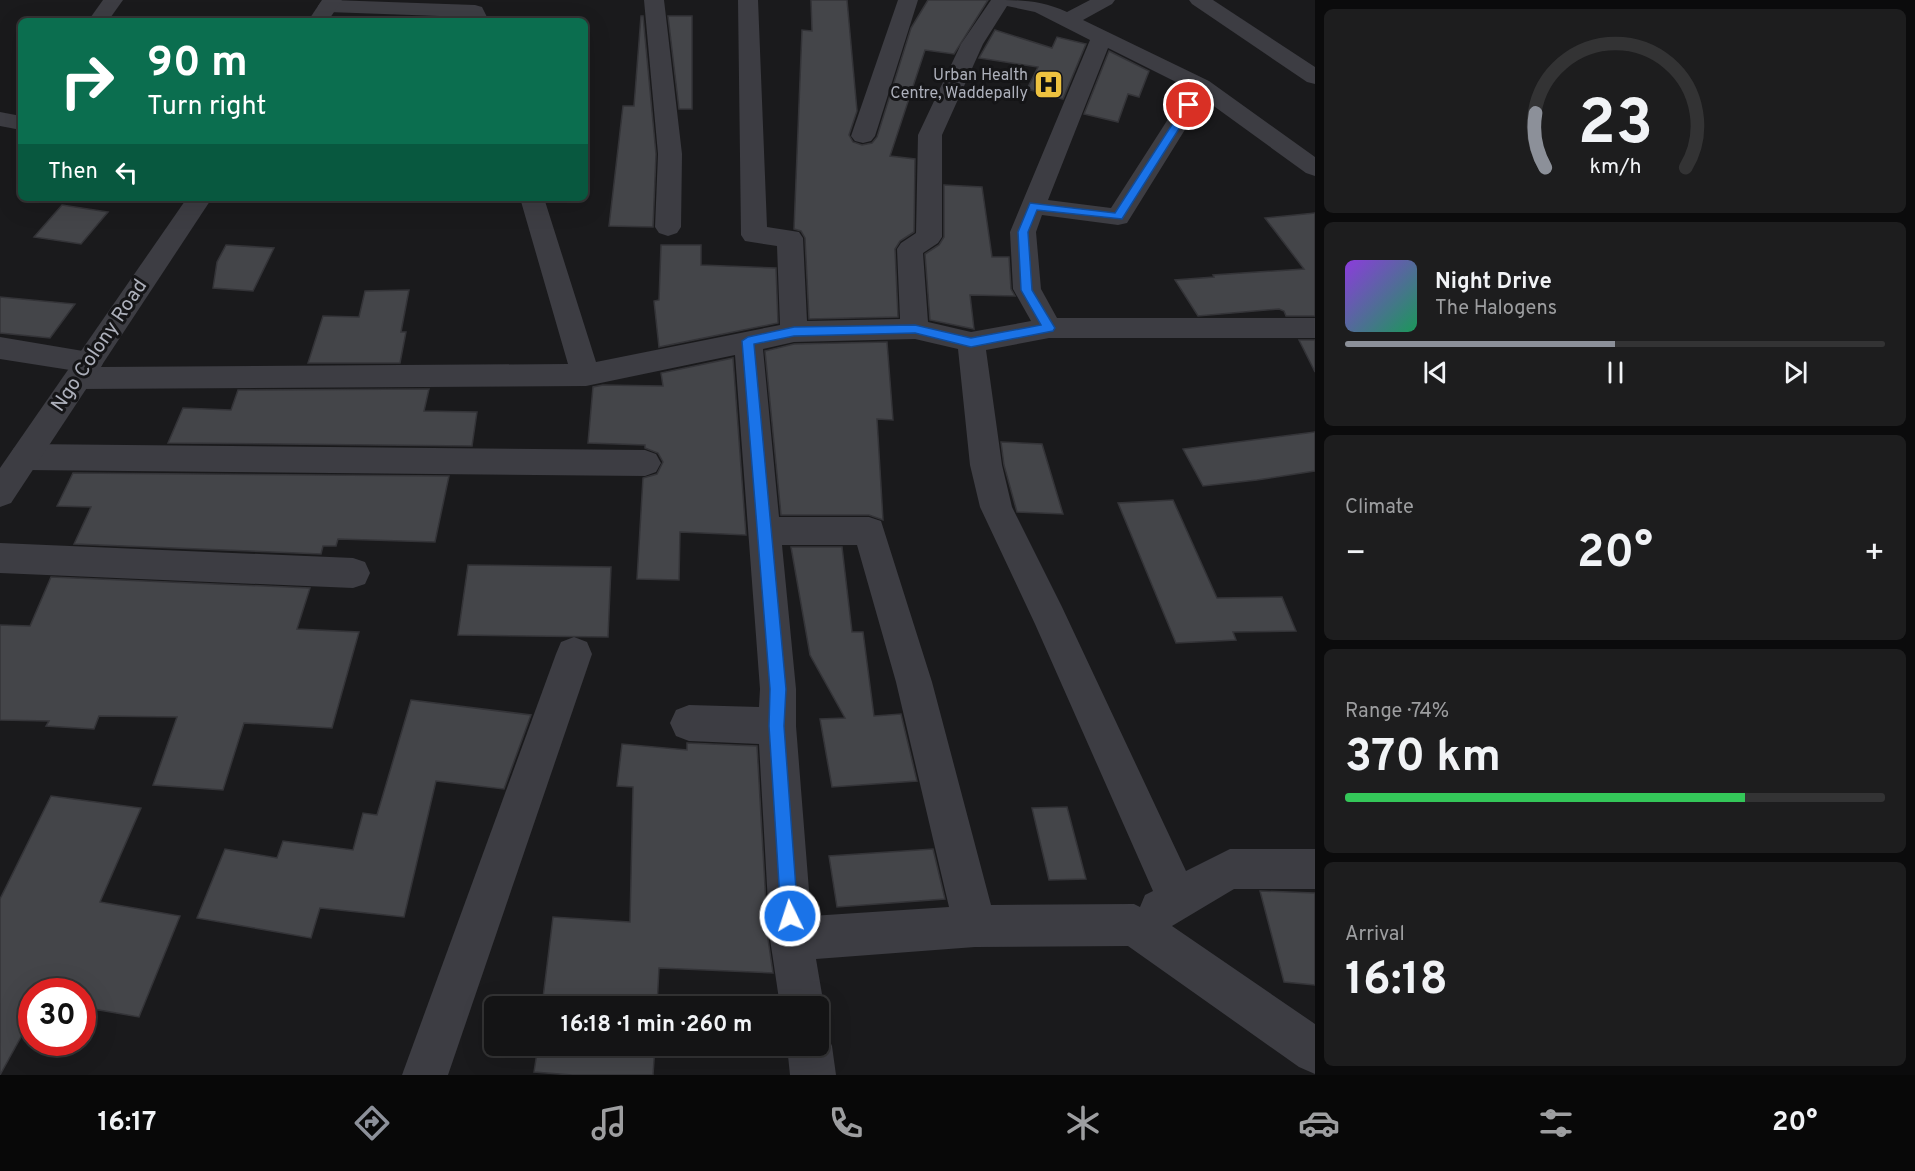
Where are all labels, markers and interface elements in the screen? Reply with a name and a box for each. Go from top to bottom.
text: 90 m [147,38,248,91]
icon: right [48,42,126,120]
place label: Urban Health Centre, Waddepally [890,66,1028,104]
hospital icon: Urban Health Centre, Waddepally [1033,69,1065,101]
pin [1163,79,1214,130]
text: 23 [1577,87,1653,166]
icon: arrive [1172,88,1205,121]
text: Turn right [147,90,266,124]
text: km/h [1589,154,1641,181]
icon: left [110,156,143,189]
text: Then [48,159,98,186]
text: Night Drive [1435,269,1552,296]
street label: Ngo Colony Road [46,275,154,417]
text: The Halogens [1435,296,1557,322]
icon: previous [1419,356,1452,389]
icon: pause [1599,356,1632,389]
icon: next [1779,356,1812,389]
text: Climate [1345,495,1414,521]
text: 20° [1577,526,1653,583]
text: − [1345,534,1366,576]
text: + [1864,534,1885,576]
text: Range · 74% [1345,699,1449,725]
text: 370 km [1345,730,1501,787]
position arrow [758,884,822,948]
text: Arrival [1345,922,1405,948]
text: 16:18 [1345,953,1448,1010]
speed limit sign: 30 [18,978,96,1056]
text: 16:18 · 1 min · 260 m [561,1012,752,1039]
icon: directions [351,1102,393,1144]
icon: music [588,1102,630,1144]
icon: phone [825,1102,867,1144]
icon: climate [1062,1102,1104,1144]
icon: car [1298,1102,1340,1144]
icon: filters [1535,1102,1577,1144]
text: 16:17 [97,1106,157,1140]
text: 20° [1772,1106,1818,1140]

